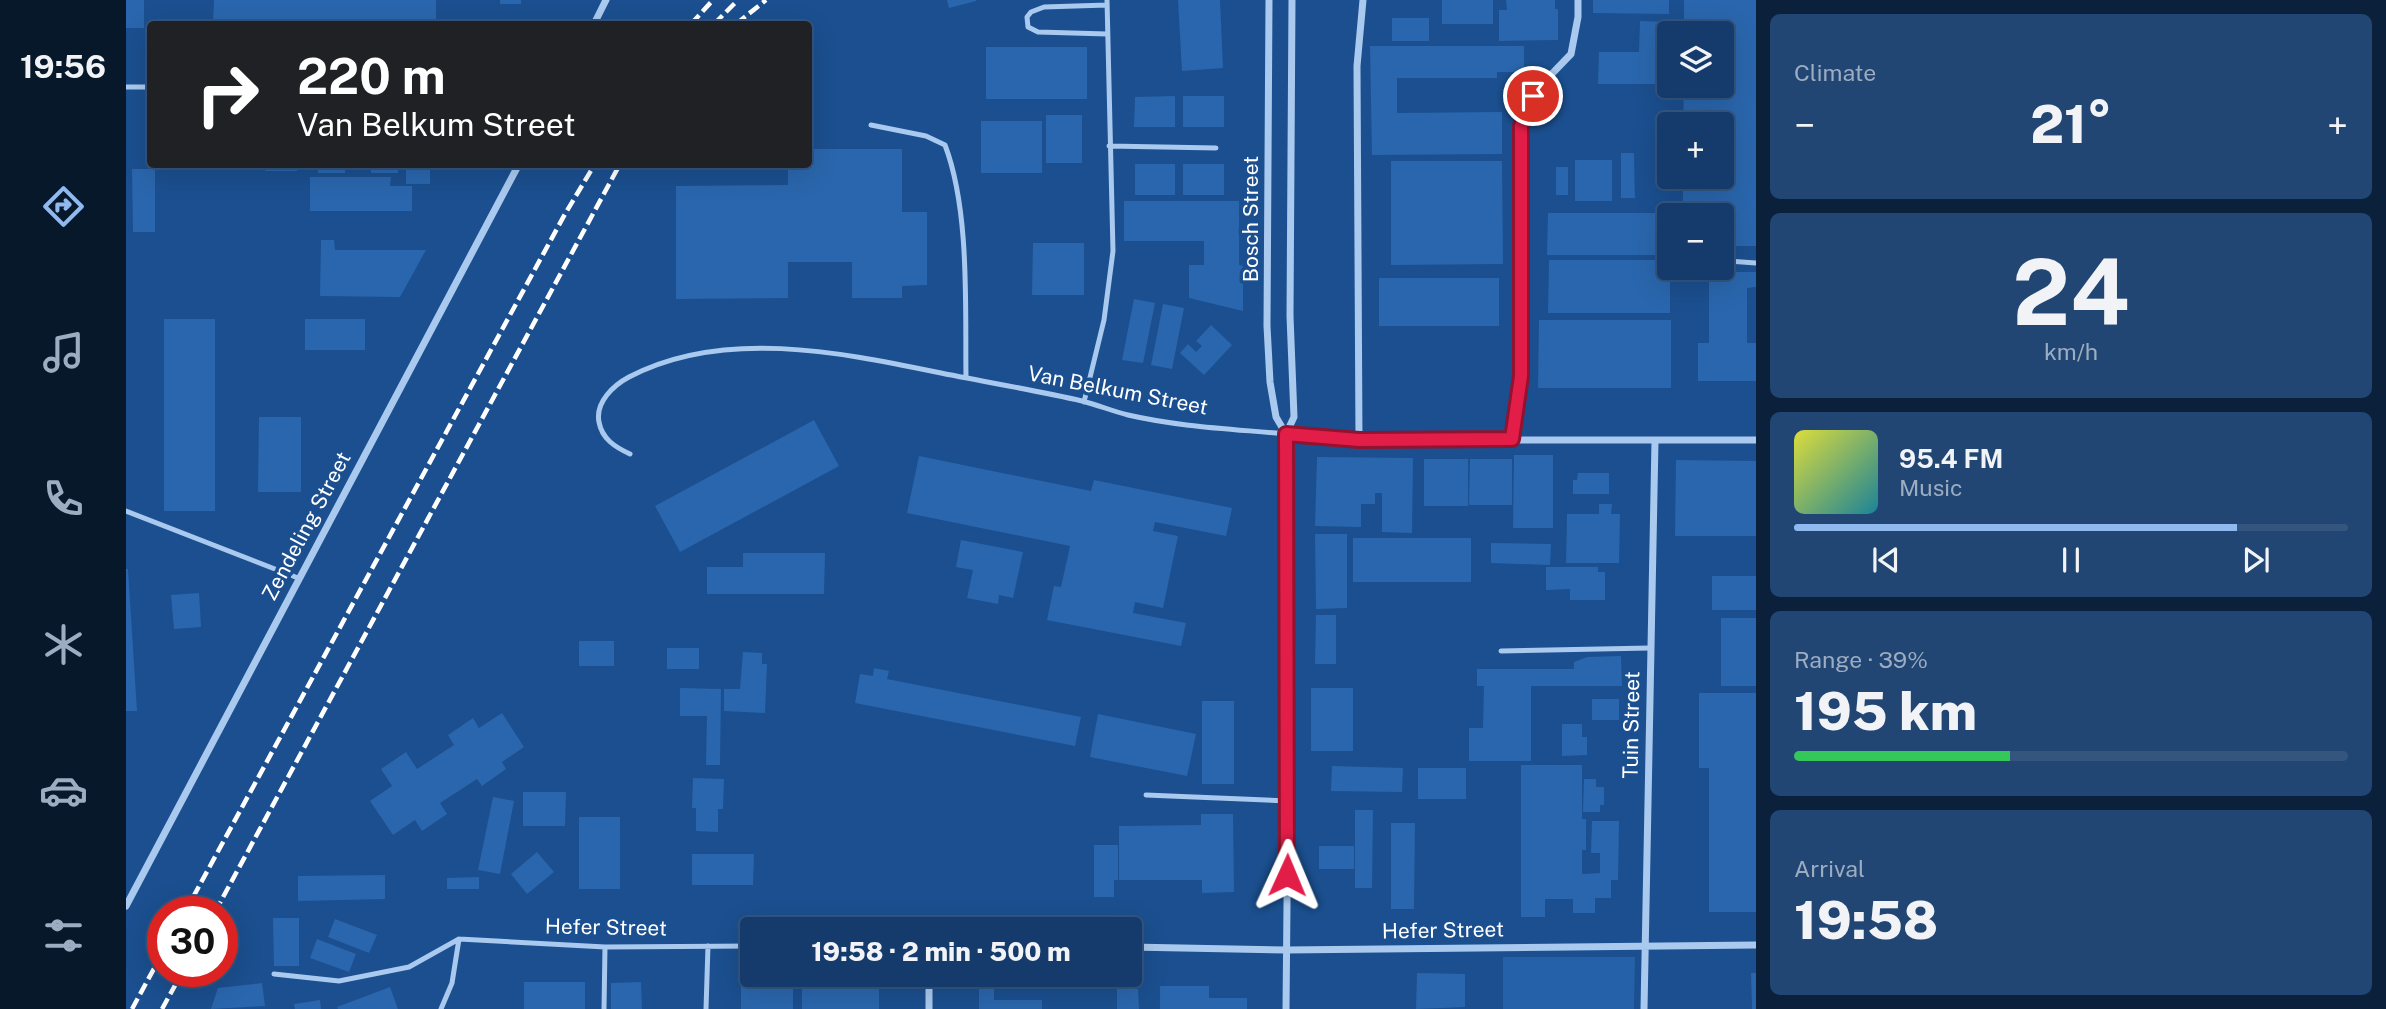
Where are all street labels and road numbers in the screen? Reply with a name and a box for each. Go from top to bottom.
street label: Bosch Street [1238,156,1263,282]
street label: Van Belkum Street [1026,360,1210,420]
street label: Zendeling Street [256,447,356,605]
street label: Tuin Street [1618,671,1644,779]
street label: Hefer Street [545,913,667,941]
street label: Hefer Street [1382,916,1504,944]

